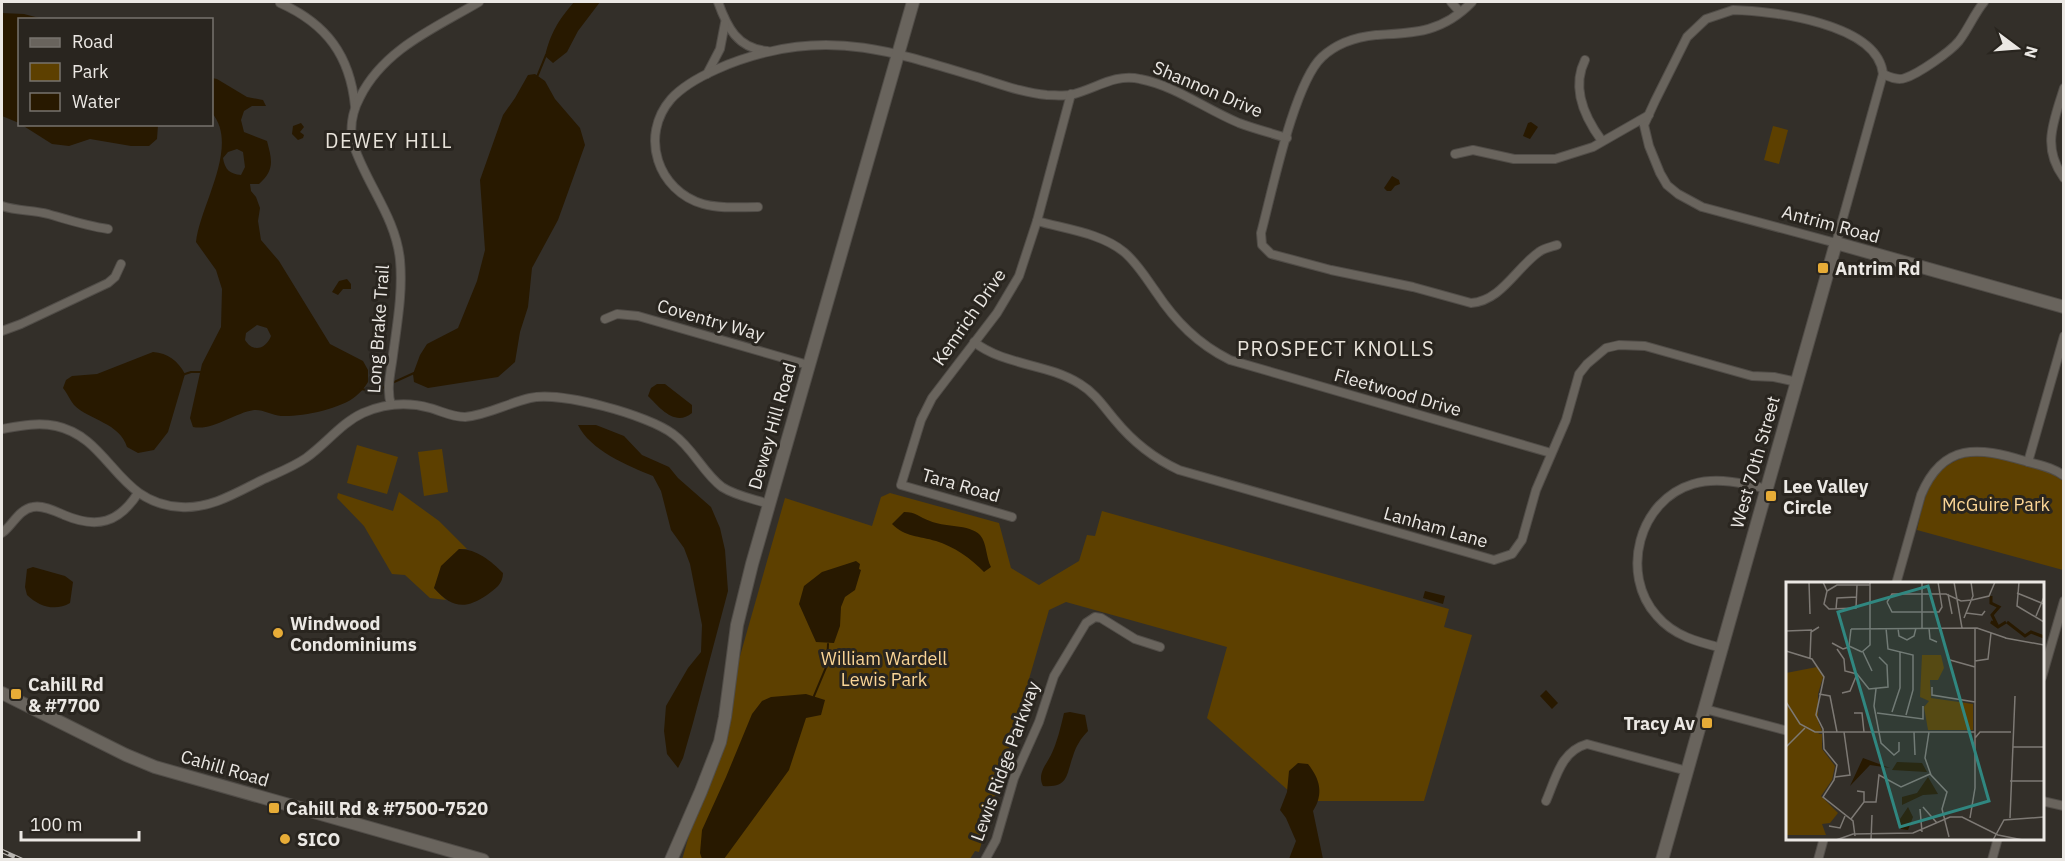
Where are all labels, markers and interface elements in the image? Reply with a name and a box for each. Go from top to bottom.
legend [18,18,213,126]
north arrow [1987,18,2047,78]
text: Road [72,30,113,53]
text: N [2020,44,2043,60]
street label: Shannon Drive [1150,56,1266,123]
text: Park [72,60,109,83]
text: Water [72,90,121,113]
district label: DEWEY HILL [325,127,453,154]
street label: Antrim Road [1779,200,1883,248]
place label: Antrim Rd [1835,257,1921,280]
marker: Antrim Rd [1816,261,1830,275]
street label: Long Brake Trail [362,264,394,394]
street label: Kemrich Drive [927,264,1011,370]
street label: Coventry Way [655,294,767,346]
district label: PROSPECT KNOLLS [1237,335,1435,362]
street label: Dewey Hill Road [743,360,801,492]
street label: Fleetwood Drive [1332,363,1464,421]
street label: West 70th Street [1725,393,1785,531]
street label: Tara Road [919,463,1003,507]
place label: Lee Valley Circle [1783,475,1869,519]
marker: Lee Valley Circle [1764,489,1778,503]
park label: McGuire Park [1942,493,2051,516]
street label: Lanham Lane [1381,501,1491,553]
inset map [1786,582,2044,840]
place label: Windwood Condominiums [290,612,417,656]
marker: Windwood Condominiums [271,626,285,640]
park label: William Wardell Lewis Park [821,647,947,691]
place label: Cahill Rd & #7700 [28,673,104,717]
street label: Lewis Ridge Parkway [965,678,1045,844]
marker: Cahill Rd & #7700 [9,687,23,701]
place label: Tracy Av [1623,712,1695,735]
marker: Tracy Av [1700,716,1714,730]
street label: Cahill Road [178,744,272,792]
place label: Cahill Rd & #7500-7520 [286,797,488,820]
marker: Cahill Rd & #7500-7520 [267,801,281,815]
scale bar [21,804,140,842]
text: 100 m [30,813,82,836]
place label: SICO [297,828,340,851]
marker: SICO [278,832,292,846]

